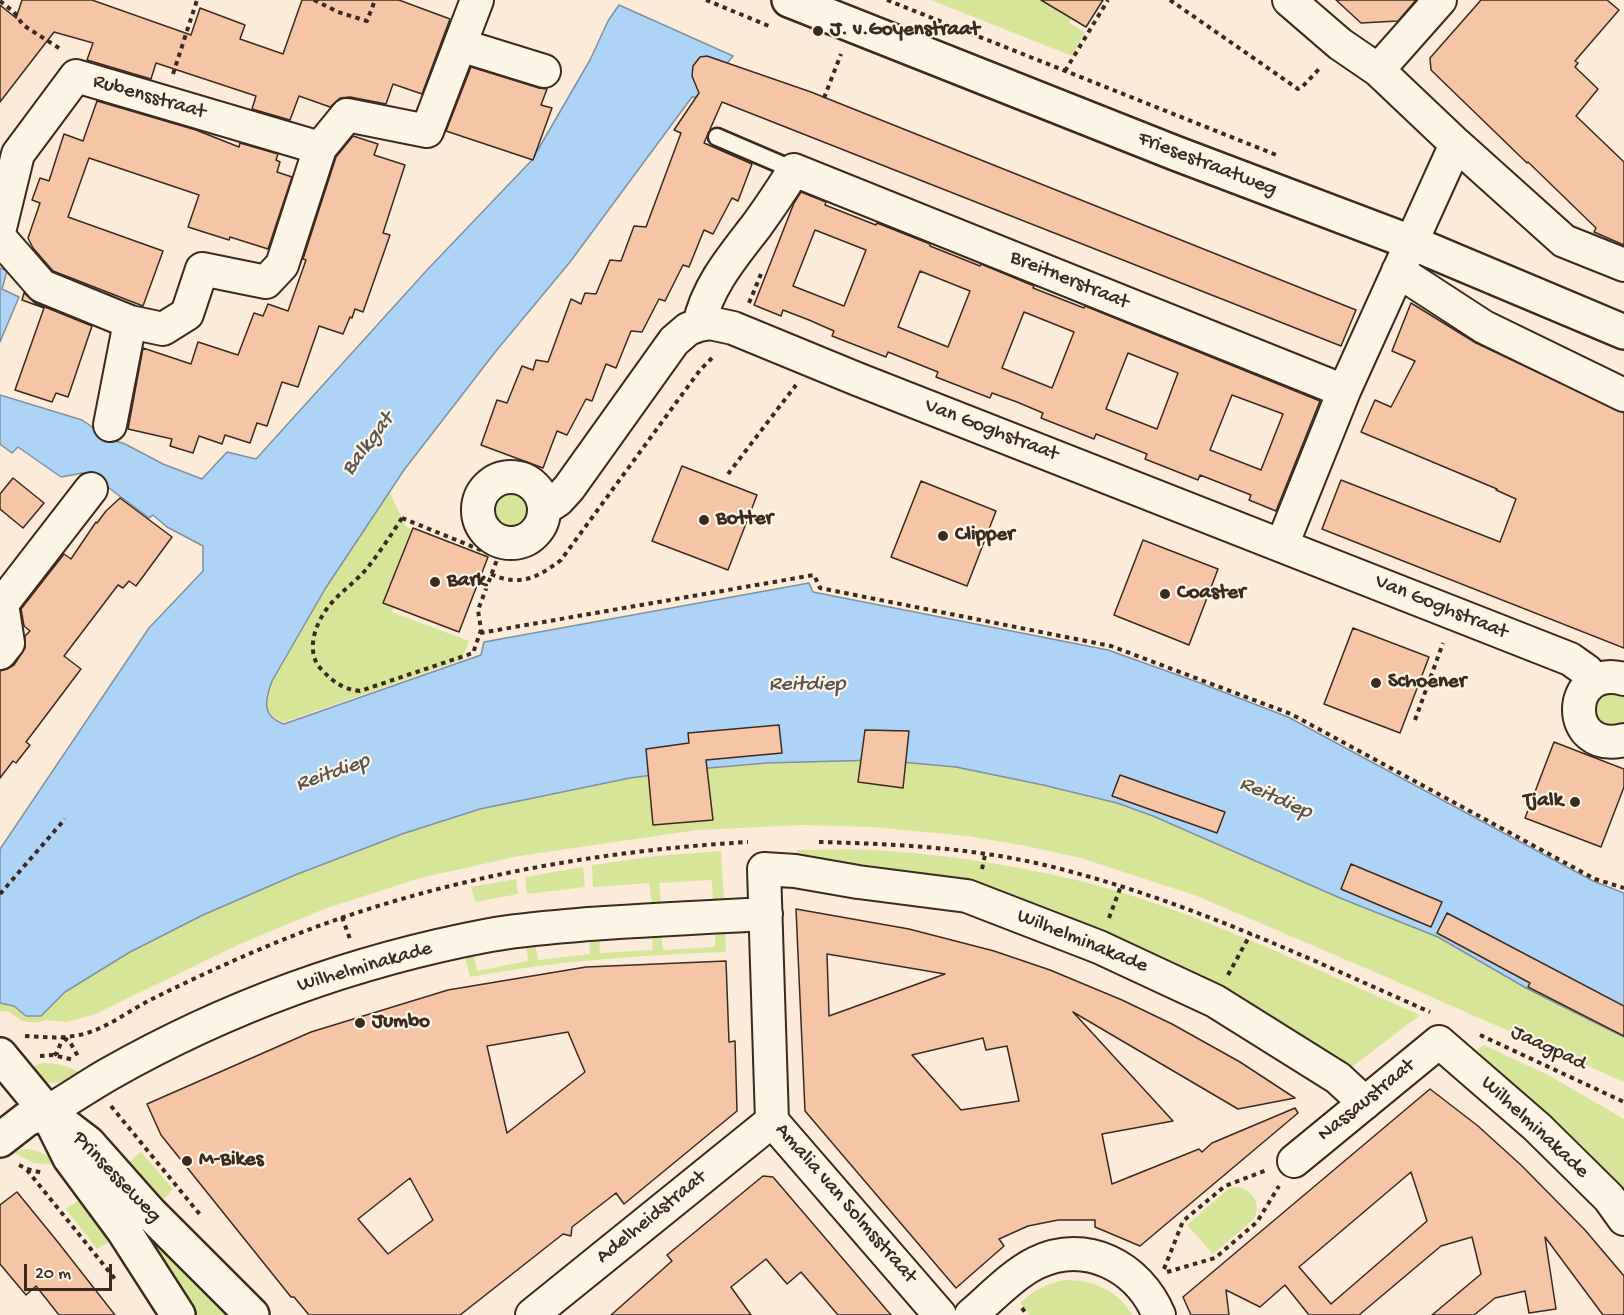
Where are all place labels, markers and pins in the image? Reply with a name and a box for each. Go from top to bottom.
place label: J. v.Goyenstraat [830,18,979,44]
marker: J. v.Goyenstraat [811,24,825,38]
place label: Botter [716,507,773,533]
marker: Botter [697,513,711,527]
place label: Clipper [955,523,1015,549]
marker: Clipper [936,529,950,543]
place label: Bark [447,569,486,595]
marker: Bark [428,575,442,589]
place label: Coaster [1177,581,1246,607]
marker: Coaster [1158,587,1172,601]
place label: Schoener [1388,670,1466,696]
marker: Schoener [1369,676,1383,690]
place label: Tjalk [1523,789,1563,815]
marker: Tjalk [1568,795,1582,809]
place label: Jumbo [372,1010,430,1036]
marker: Jumbo [353,1016,367,1030]
place label: M-Bikes [199,1148,263,1174]
marker: M-Bikes [180,1154,194,1168]

